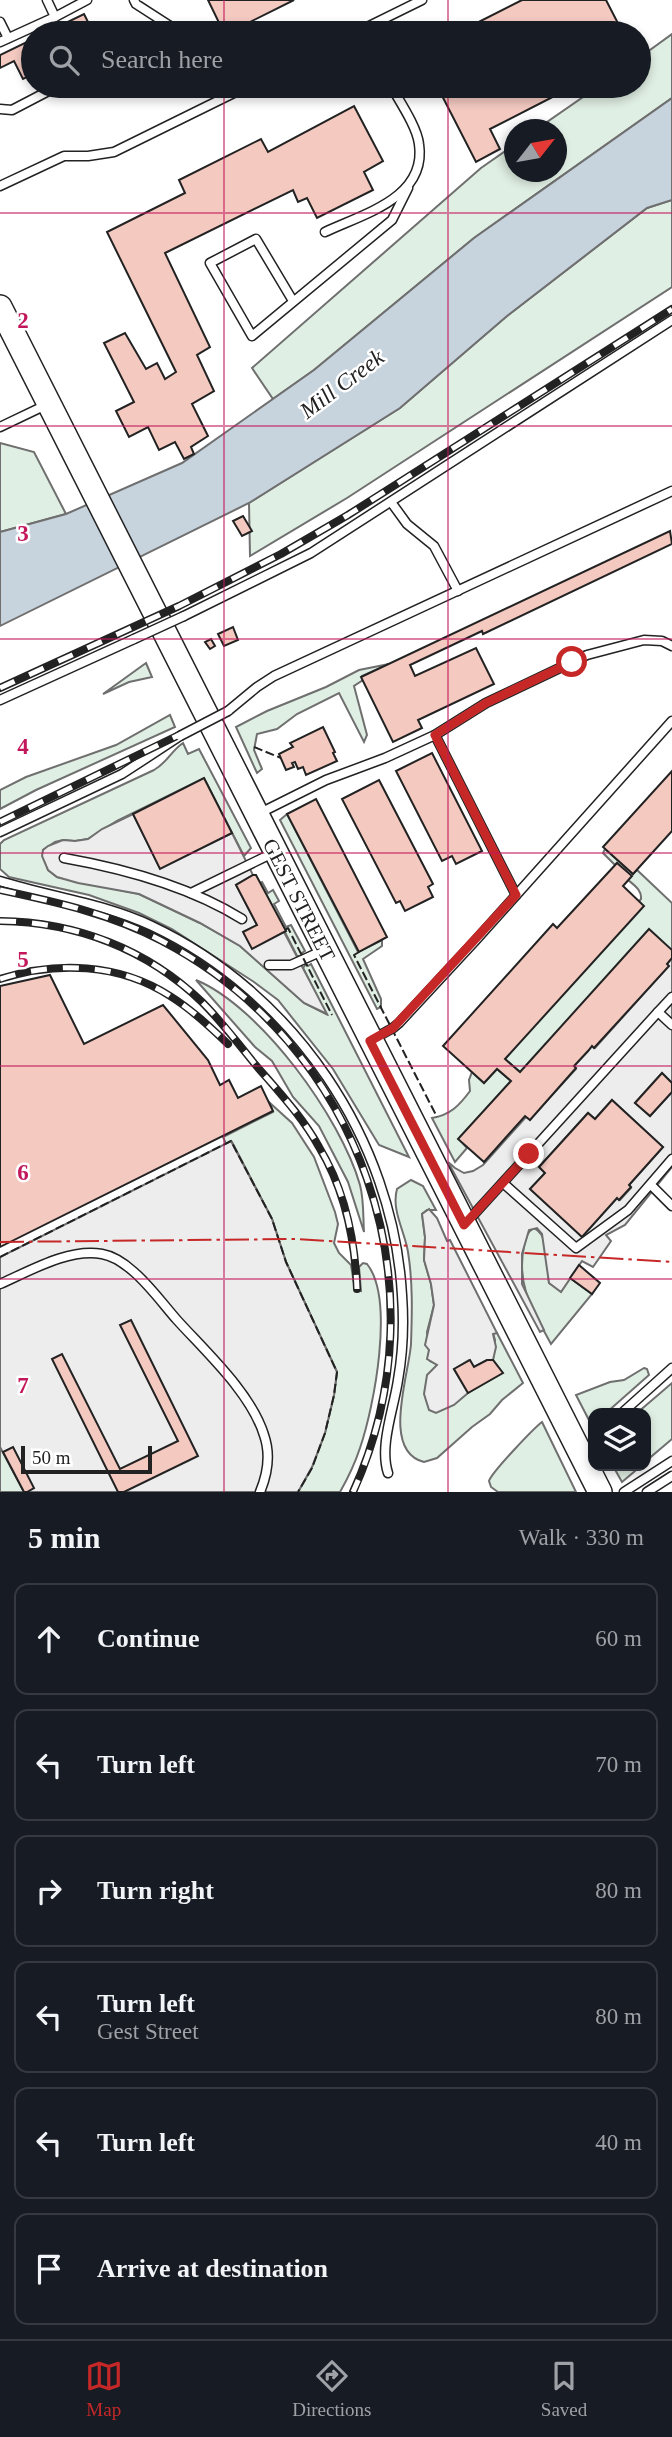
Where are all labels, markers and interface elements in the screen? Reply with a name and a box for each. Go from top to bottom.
search box [21,21,651,98]
icon: search [45,41,83,79]
text: Search here [101,45,223,74]
north arrow [504,119,567,182]
text: 2 [17,308,29,333]
water label: Mill Creek [294,344,389,424]
text: 3 [17,521,29,546]
route start [556,646,587,677]
text: 4 [17,734,29,759]
street label: GEST STREET [258,835,340,965]
text: 5 [17,947,29,972]
route end [513,1138,544,1169]
text: 6 [17,1160,29,1185]
text: 7 [17,1373,29,1398]
map controls [588,1408,651,1471]
button: layers [588,1408,651,1471]
scale bar [21,1443,152,1475]
text: 50 m [32,1447,71,1468]
text: 5 min [28,1521,101,1554]
text: Walk · 330 m [519,1525,644,1550]
icon: ahead [30,1620,68,1658]
text: Continue [97,1624,200,1653]
text: 60 m [595,1626,642,1651]
icon: left [30,1746,68,1784]
text: Turn left [97,1750,195,1779]
text: 70 m [595,1752,642,1777]
icon: right [30,1872,68,1910]
text: Turn right [97,1876,214,1905]
text: 80 m [595,1878,642,1903]
text: Turn left [97,1989,195,2018]
icon: left [30,1998,68,2036]
text: 80 m [595,2004,642,2029]
text: Gest Street [97,2019,199,2044]
icon: left [30,2124,68,2162]
text: Turn left [97,2128,195,2157]
text: 40 m [595,2130,642,2155]
icon: arrive [30,2250,68,2288]
text: Arrive at destination [97,2254,328,2283]
tab: Map [85,2357,123,2421]
tab: Directions [292,2357,371,2421]
tab: Saved [541,2357,587,2421]

